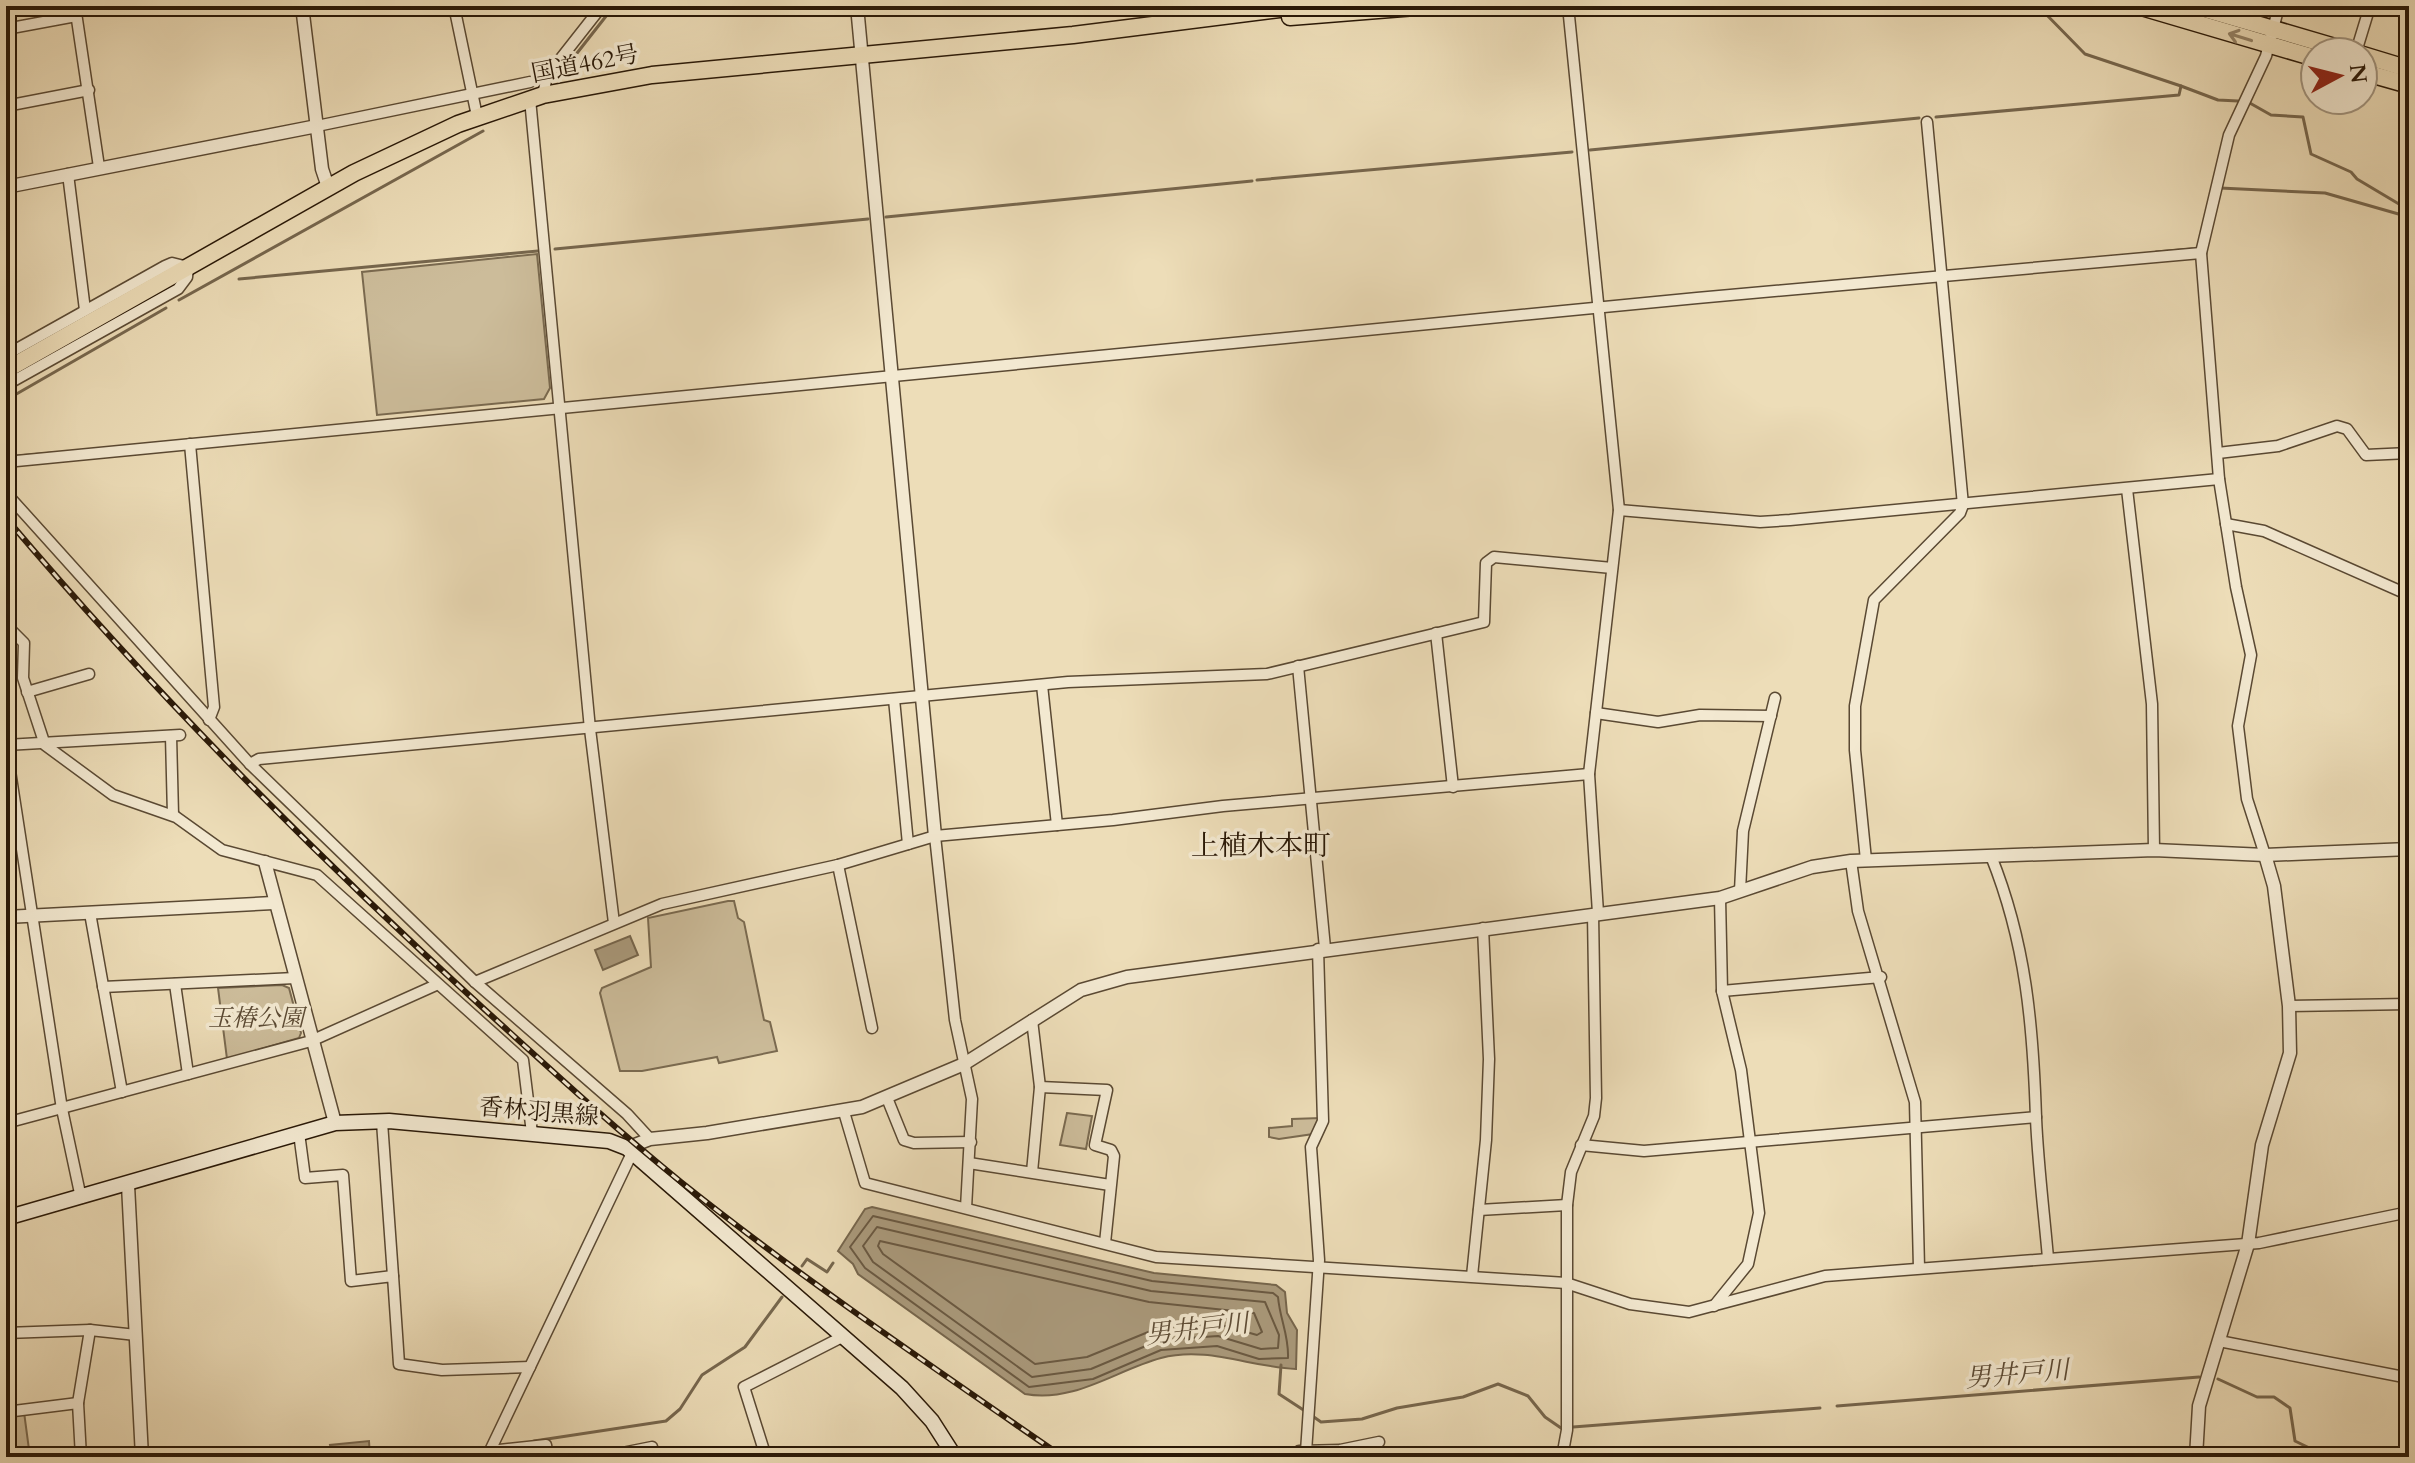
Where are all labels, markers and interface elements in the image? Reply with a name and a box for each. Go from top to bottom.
one-way arrow [2228,29,2253,43]
north arrow [2299,36,2379,116]
street label: 国道462号 [528,37,642,91]
text: N [2342,62,2374,85]
district label: 上植木本町 [1191,827,1331,865]
park label: 玉椿公園 [208,1002,308,1035]
street label: 香林羽黒線 [478,1090,600,1134]
water label: 男井戸川 [1143,1305,1254,1353]
water label: 男井戸川 [1964,1352,2073,1396]

